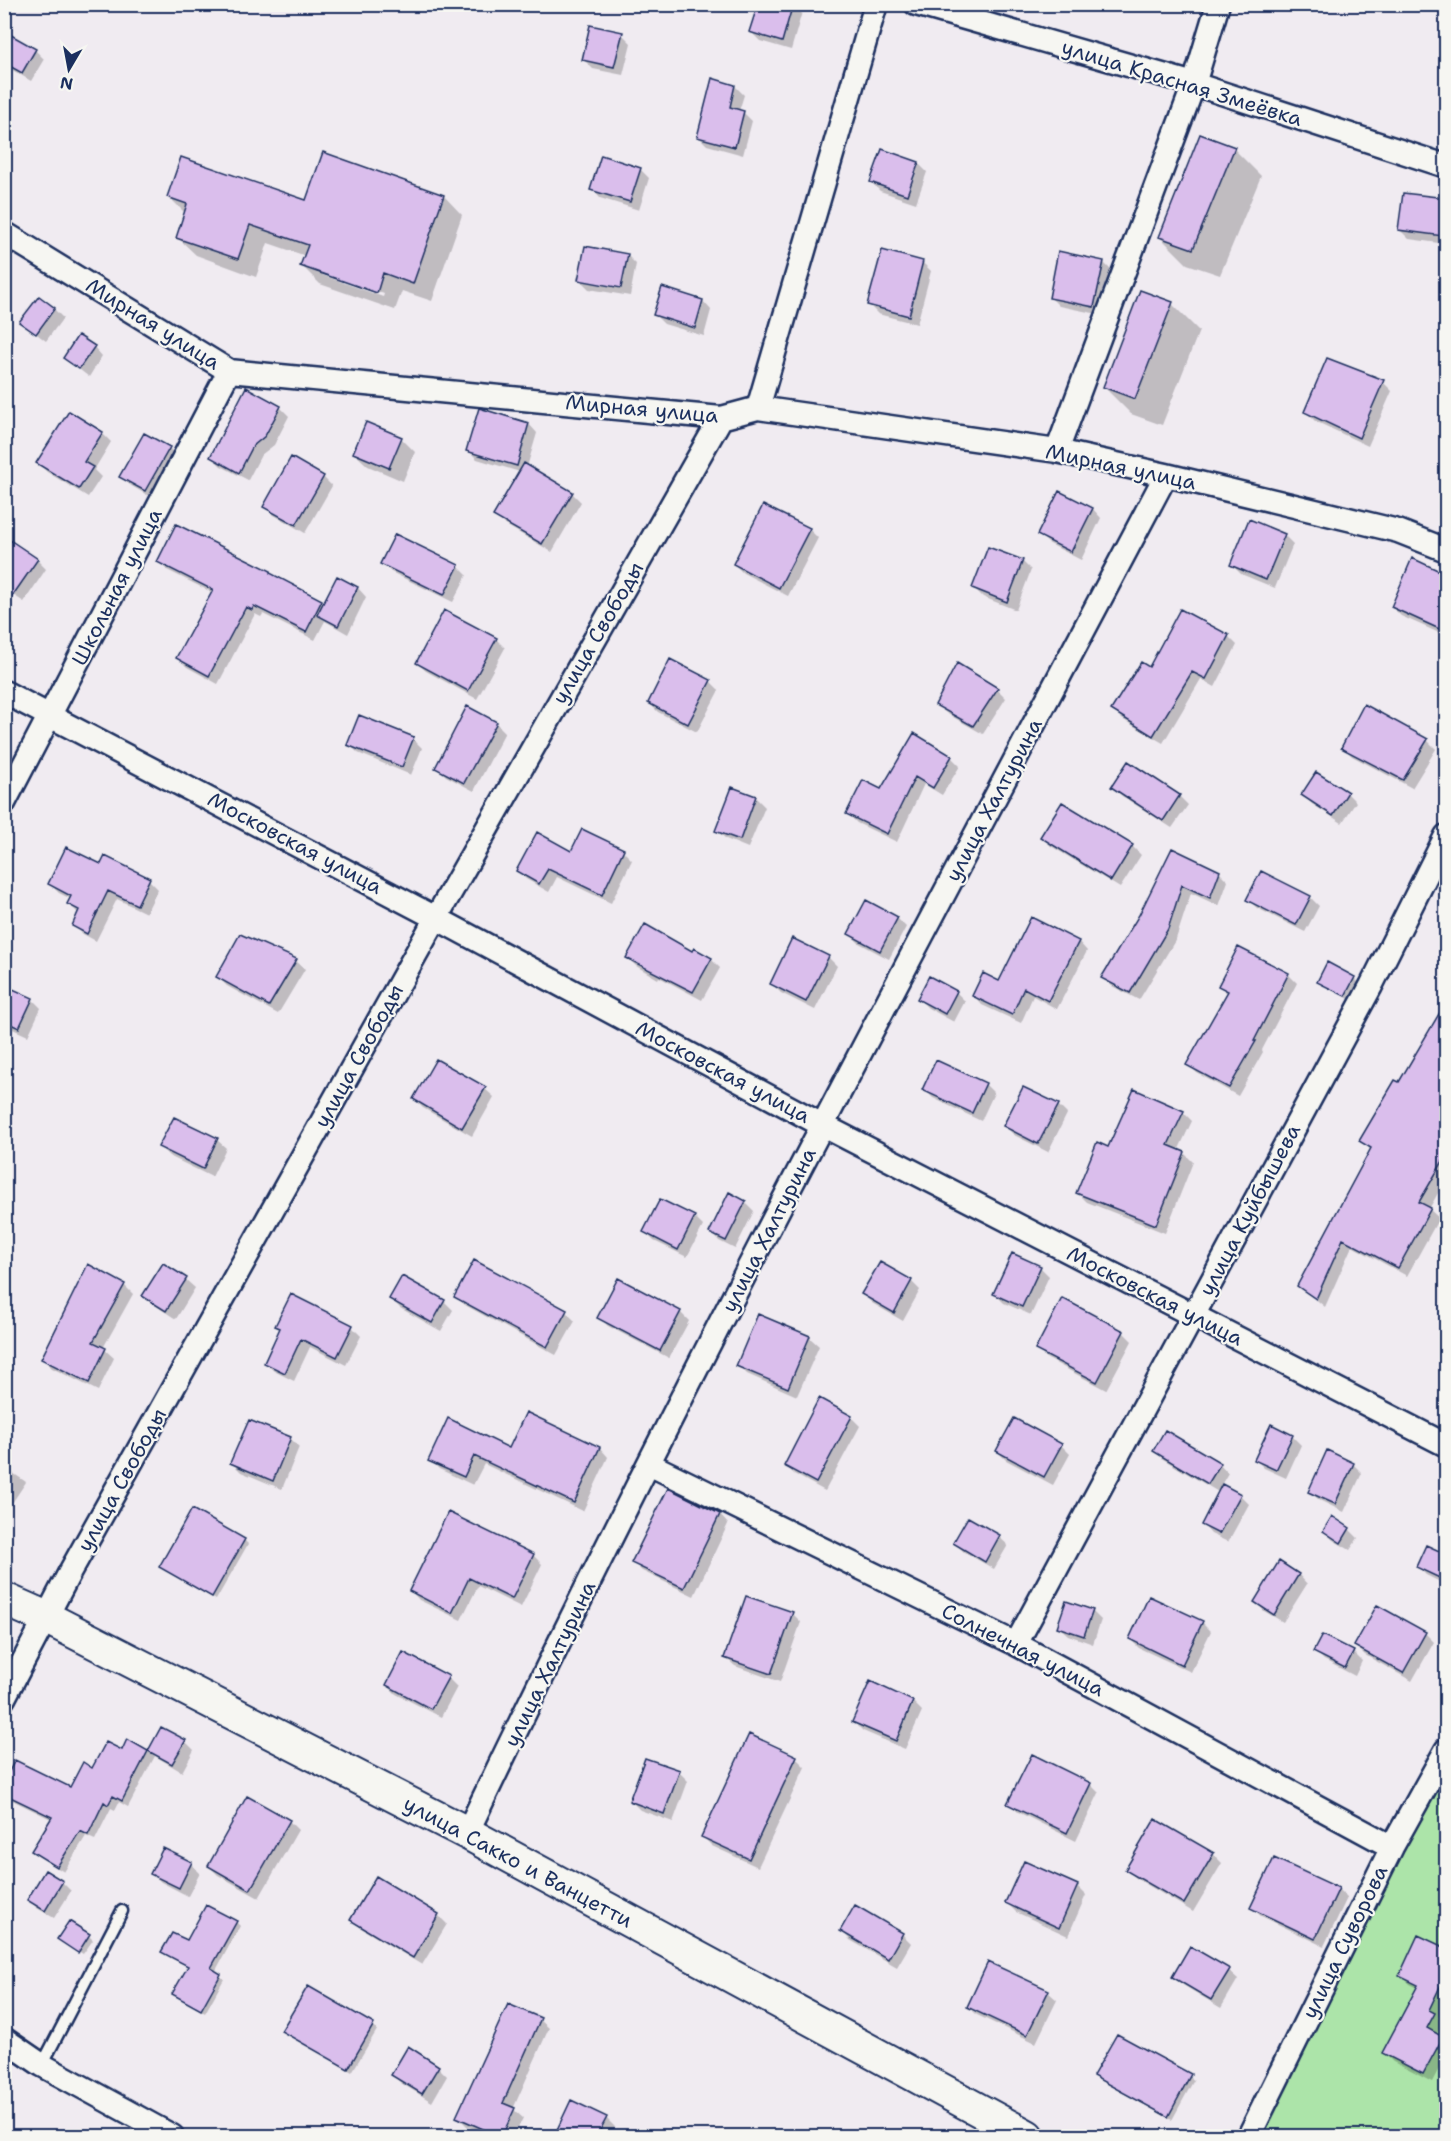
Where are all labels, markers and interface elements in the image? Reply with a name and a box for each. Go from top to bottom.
street label: улица Красная Змеёвка [1058,33,1306,133]
north arrow [39,39,99,99]
text: N [58,72,75,95]
street label: Мирная улица [81,272,225,376]
street label: Мирная улица [564,388,720,430]
street label: Мирная улица [1043,437,1199,497]
street label: Школьная улица [65,504,169,670]
street label: улица Свободы [546,557,650,709]
street label: улица Халтурина [939,713,1049,887]
street label: Московская улица [203,785,387,901]
street label: улица Свободы [308,979,410,1133]
street label: Московская улица [631,1014,815,1130]
street label: улица Куйбышева [1193,1119,1307,1301]
street label: улица Халтурина [715,1143,823,1317]
street label: Московская улица [1062,1239,1248,1353]
street label: улица Свободы [71,1403,173,1557]
street label: улица Халтурина [498,1576,602,1752]
street label: Солнечная улица [937,1597,1109,1703]
street label: улица Сакко и Ванцетти [399,1790,638,1935]
street label: улица Суворова [1296,1861,1394,2023]

